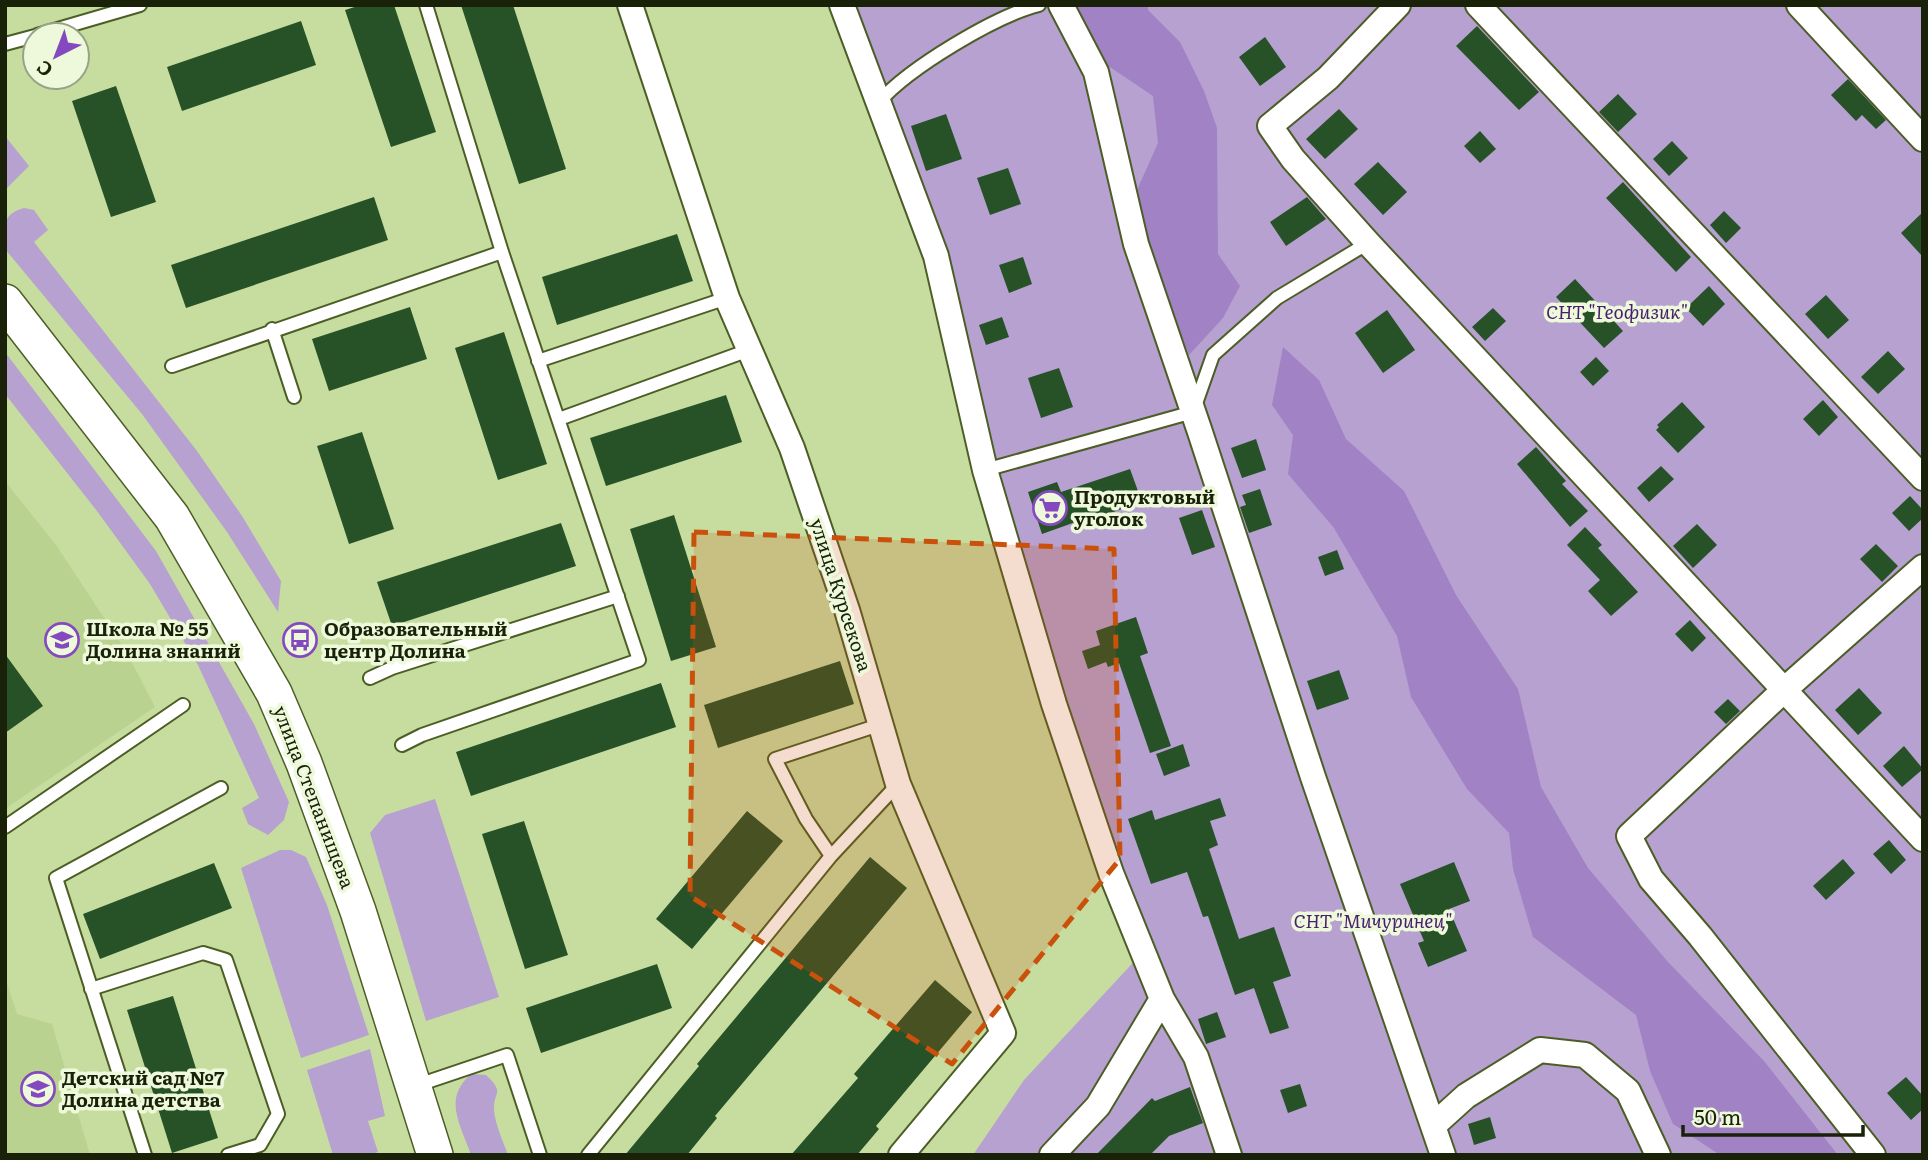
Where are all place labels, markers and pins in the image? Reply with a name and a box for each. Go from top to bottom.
place label: Продуктовый уголок [1074,482,1215,532]
supermarket icon: Продуктовый уголок [1031,489,1069,527]
place label: Школа № 55 Долина знаний [86,614,241,664]
place label: Образовательный центр Долина [324,614,507,664]
school or university icon: Школа № 55 Долина знаний [43,621,81,659]
bus stop icon: Образовательный центр Долина [281,621,319,659]
place label: Детский сад №7 Долина детства [62,1063,225,1113]
school or university icon: Детский сад №7 Долина детства [19,1070,57,1108]

